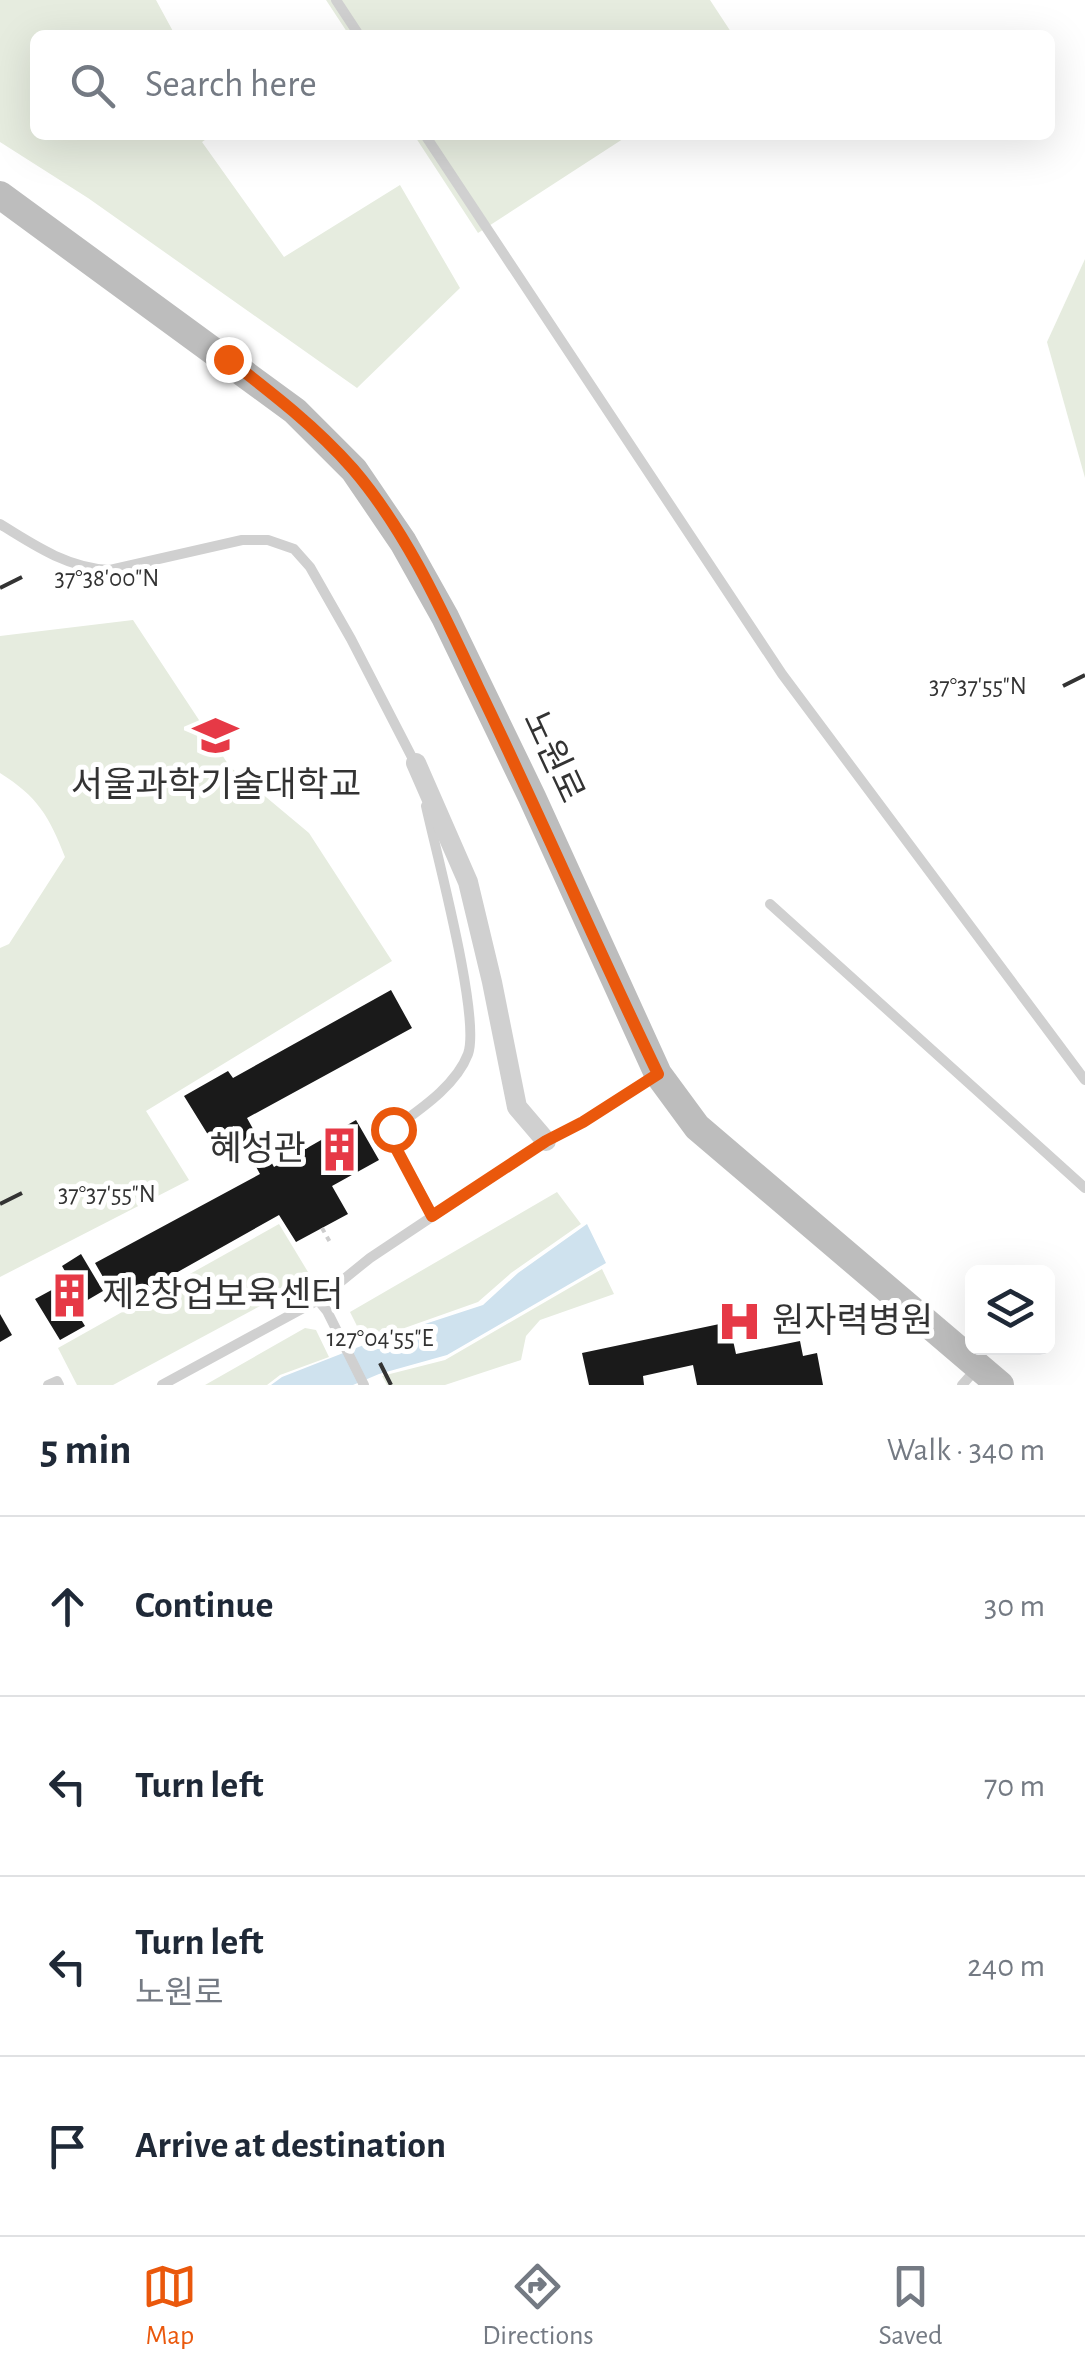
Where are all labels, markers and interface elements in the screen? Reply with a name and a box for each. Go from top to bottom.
search box [30,30,1055,140]
icon: search [65,58,120,113]
text: Search here [145,66,317,104]
route end [206,337,252,383]
text: 37°38'00"N [55,566,159,591]
text: 37°37'55"N [929,674,1027,699]
street label: 노원로 [517,705,590,808]
school or university icon: 서울과학기술대학교 [192,711,240,759]
place label: 서울과학기술대학교 [71,767,361,803]
route start [371,1107,417,1153]
building icon: 혜성관 [315,1125,363,1173]
place label: 혜성관 [209,1131,306,1167]
text: 37°37'55"N [58,1182,156,1207]
map controls [965,1265,1055,1355]
button: layers [965,1265,1055,1355]
building icon: 제2창업보육센터 [45,1271,93,1319]
place label: 제2창업보육센터 [102,1276,343,1313]
hospital icon: 원자력병원 [715,1297,763,1345]
place label: 원자력병원 [772,1303,933,1339]
text: 127°04'55"E [326,1326,434,1351]
text: 5 min [40,1429,132,1471]
text: Walk · 340 m [887,1434,1045,1466]
icon: ahead [40,1579,95,1634]
text: Continue [135,1587,273,1625]
text: 30 m [984,1590,1045,1622]
icon: left [40,1759,95,1814]
text: Turn left [135,1767,263,1805]
text: 70 m [984,1770,1045,1802]
text: Turn left [135,1924,263,1962]
icon: left [40,1939,95,1994]
text: 240 m [967,1950,1045,1982]
text: 노원로 [135,1977,223,2009]
icon: arrive [40,2119,95,2174]
text: Arrive at destination [135,2127,446,2165]
tab: Map [142,2259,197,2353]
tab: Directions [482,2259,594,2353]
tab: Saved [879,2259,943,2353]

